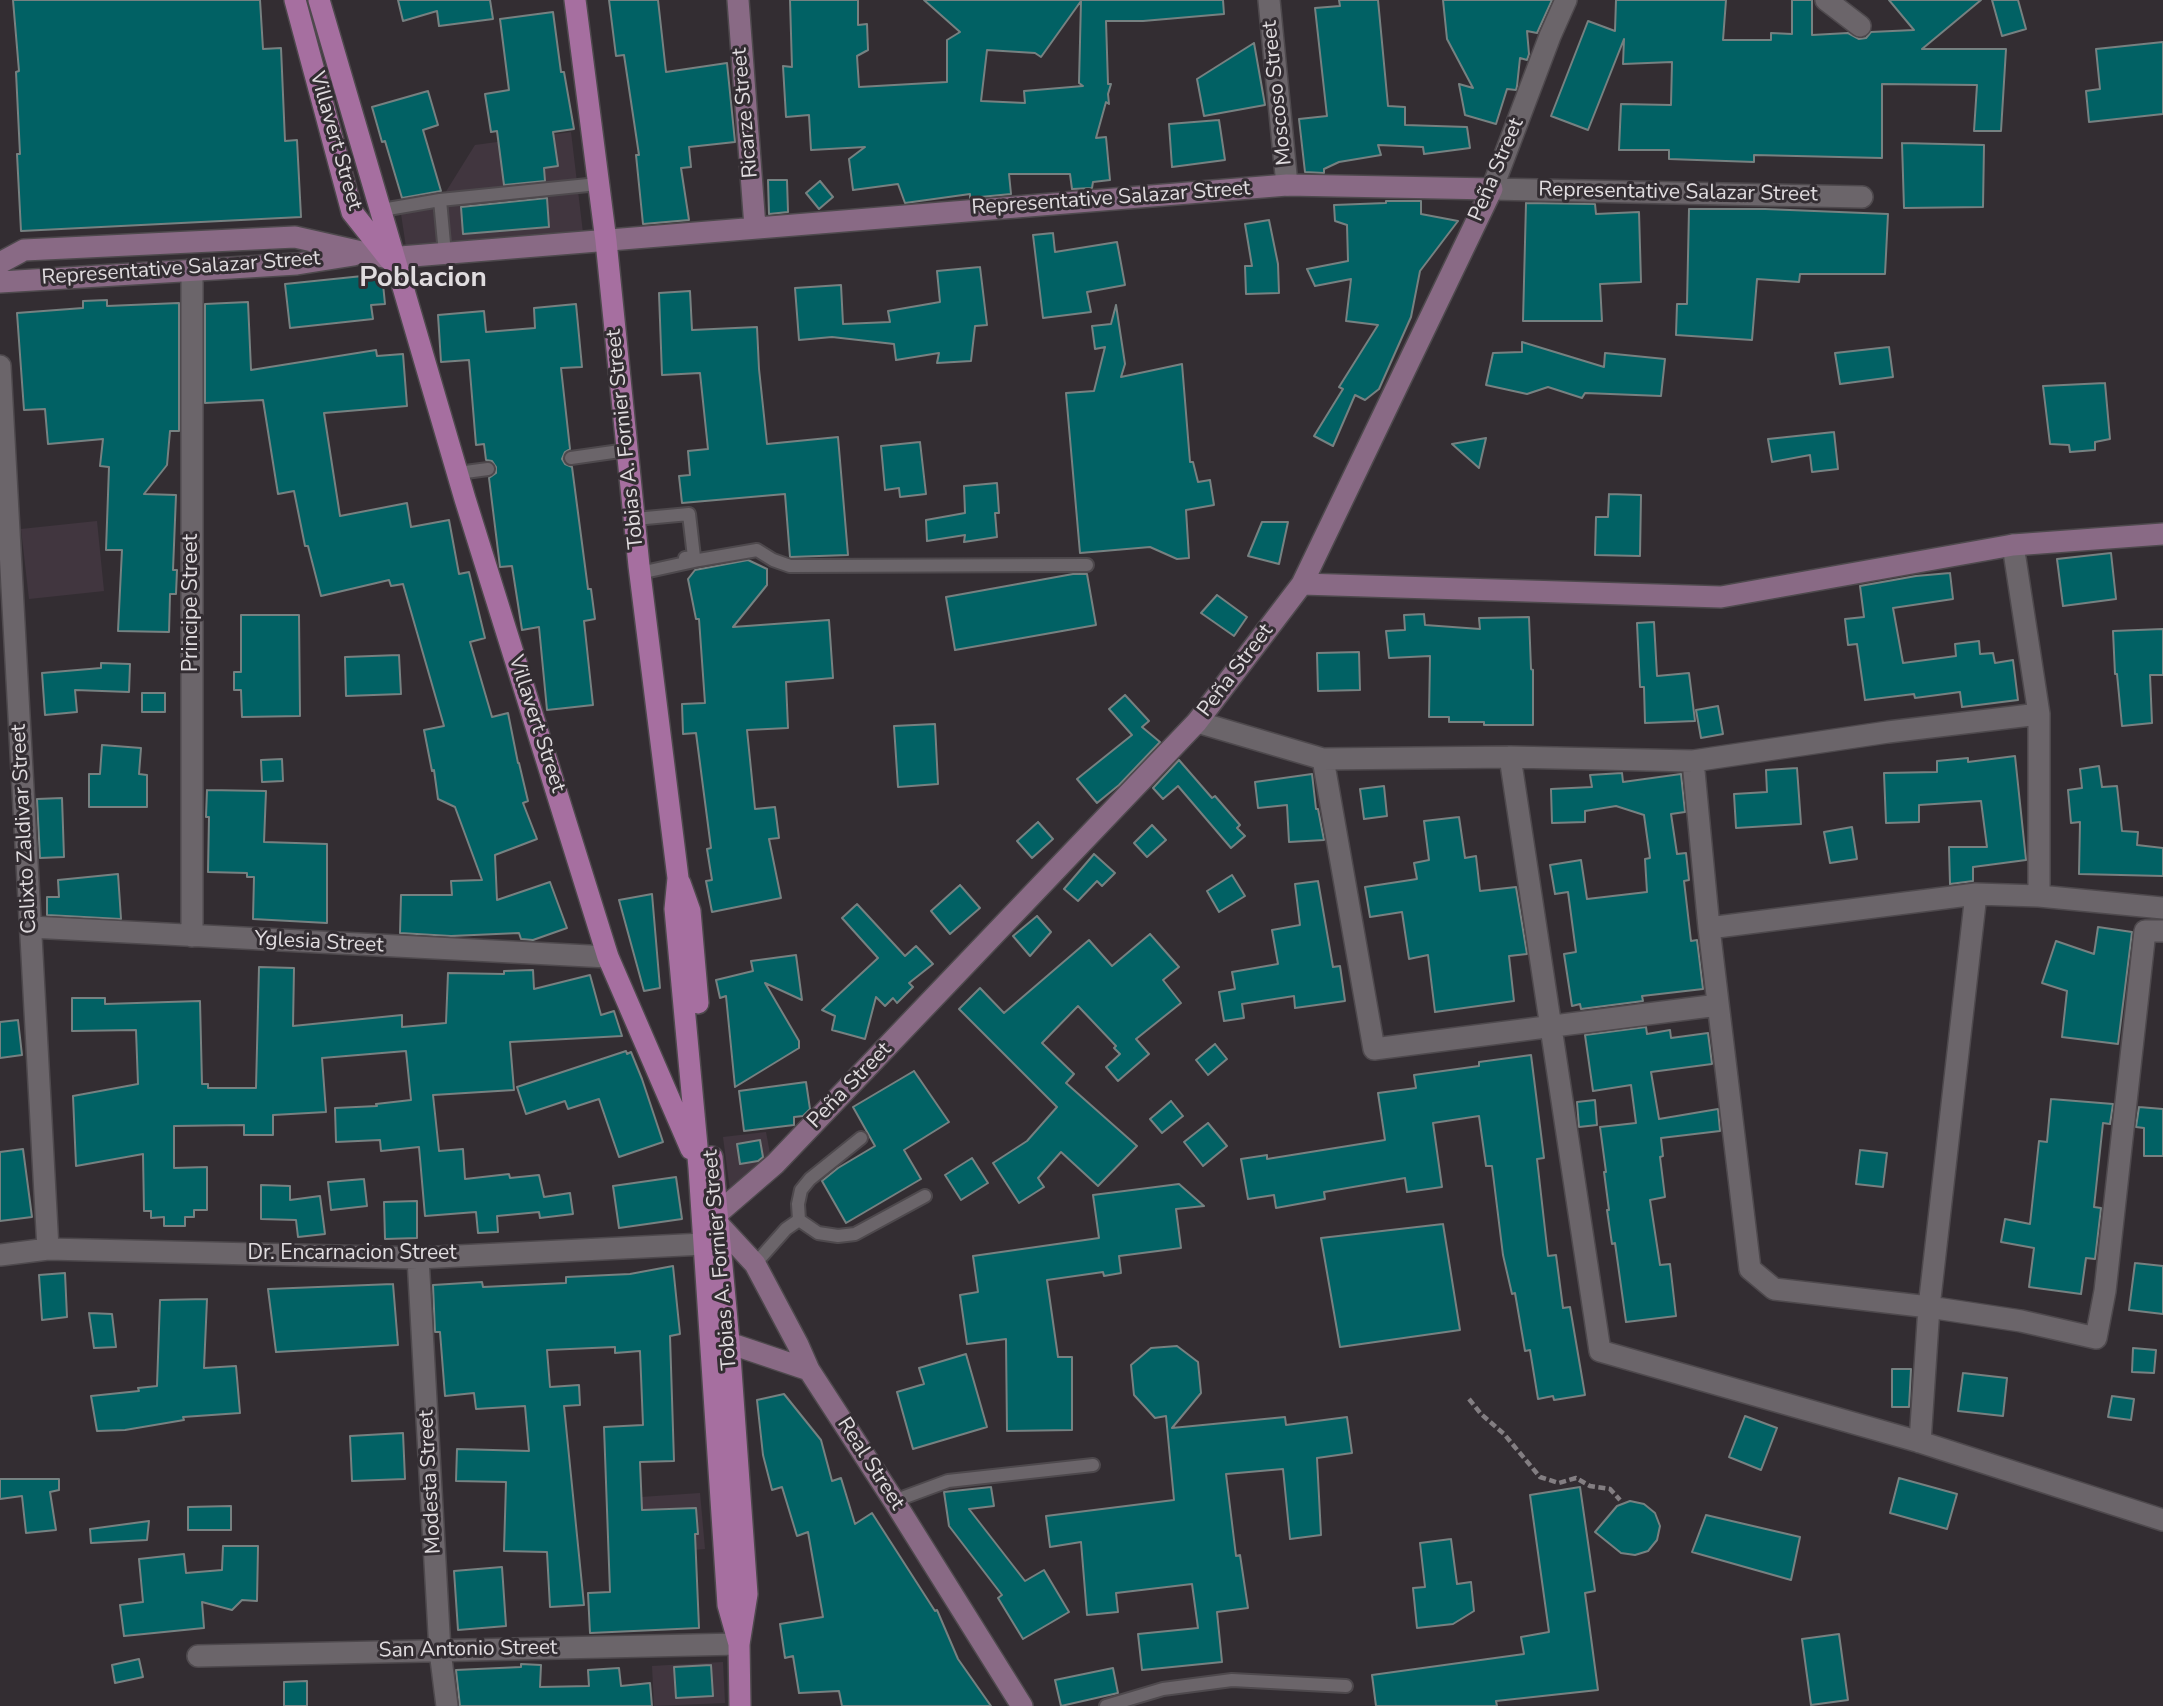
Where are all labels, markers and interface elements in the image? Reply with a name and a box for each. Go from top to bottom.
street label: Moscoso Street [1258,19,1298,167]
street label: Ricarze Street [728,47,764,179]
street label: Villavert Street [303,69,367,213]
street label: Peña Street [1464,115,1530,225]
street label: Representative Salazar Street [971,177,1251,221]
street label: Representative Salazar Street [1538,178,1818,208]
street label: Representative Salazar Street [41,247,321,291]
district label: Poblacion [359,262,487,296]
street label: Tobias A. Fornier Street [602,328,650,550]
street label: Principe Street [179,534,205,672]
street label: Peña Street [1193,620,1279,722]
street label: Villavert Street [502,652,570,796]
street label: Calixto Zaldivar Street [7,724,43,934]
street label: Yglesia Street [254,927,384,959]
street label: Peña Street [803,1038,897,1134]
street label: Tobias A. Fornier Street [699,1149,743,1371]
street label: Dr. Encarnacion Street [247,1241,457,1267]
street label: Modesta Street [415,1409,447,1555]
street label: Real Street [831,1413,909,1515]
street label: San Antonio Street [378,1636,558,1664]

